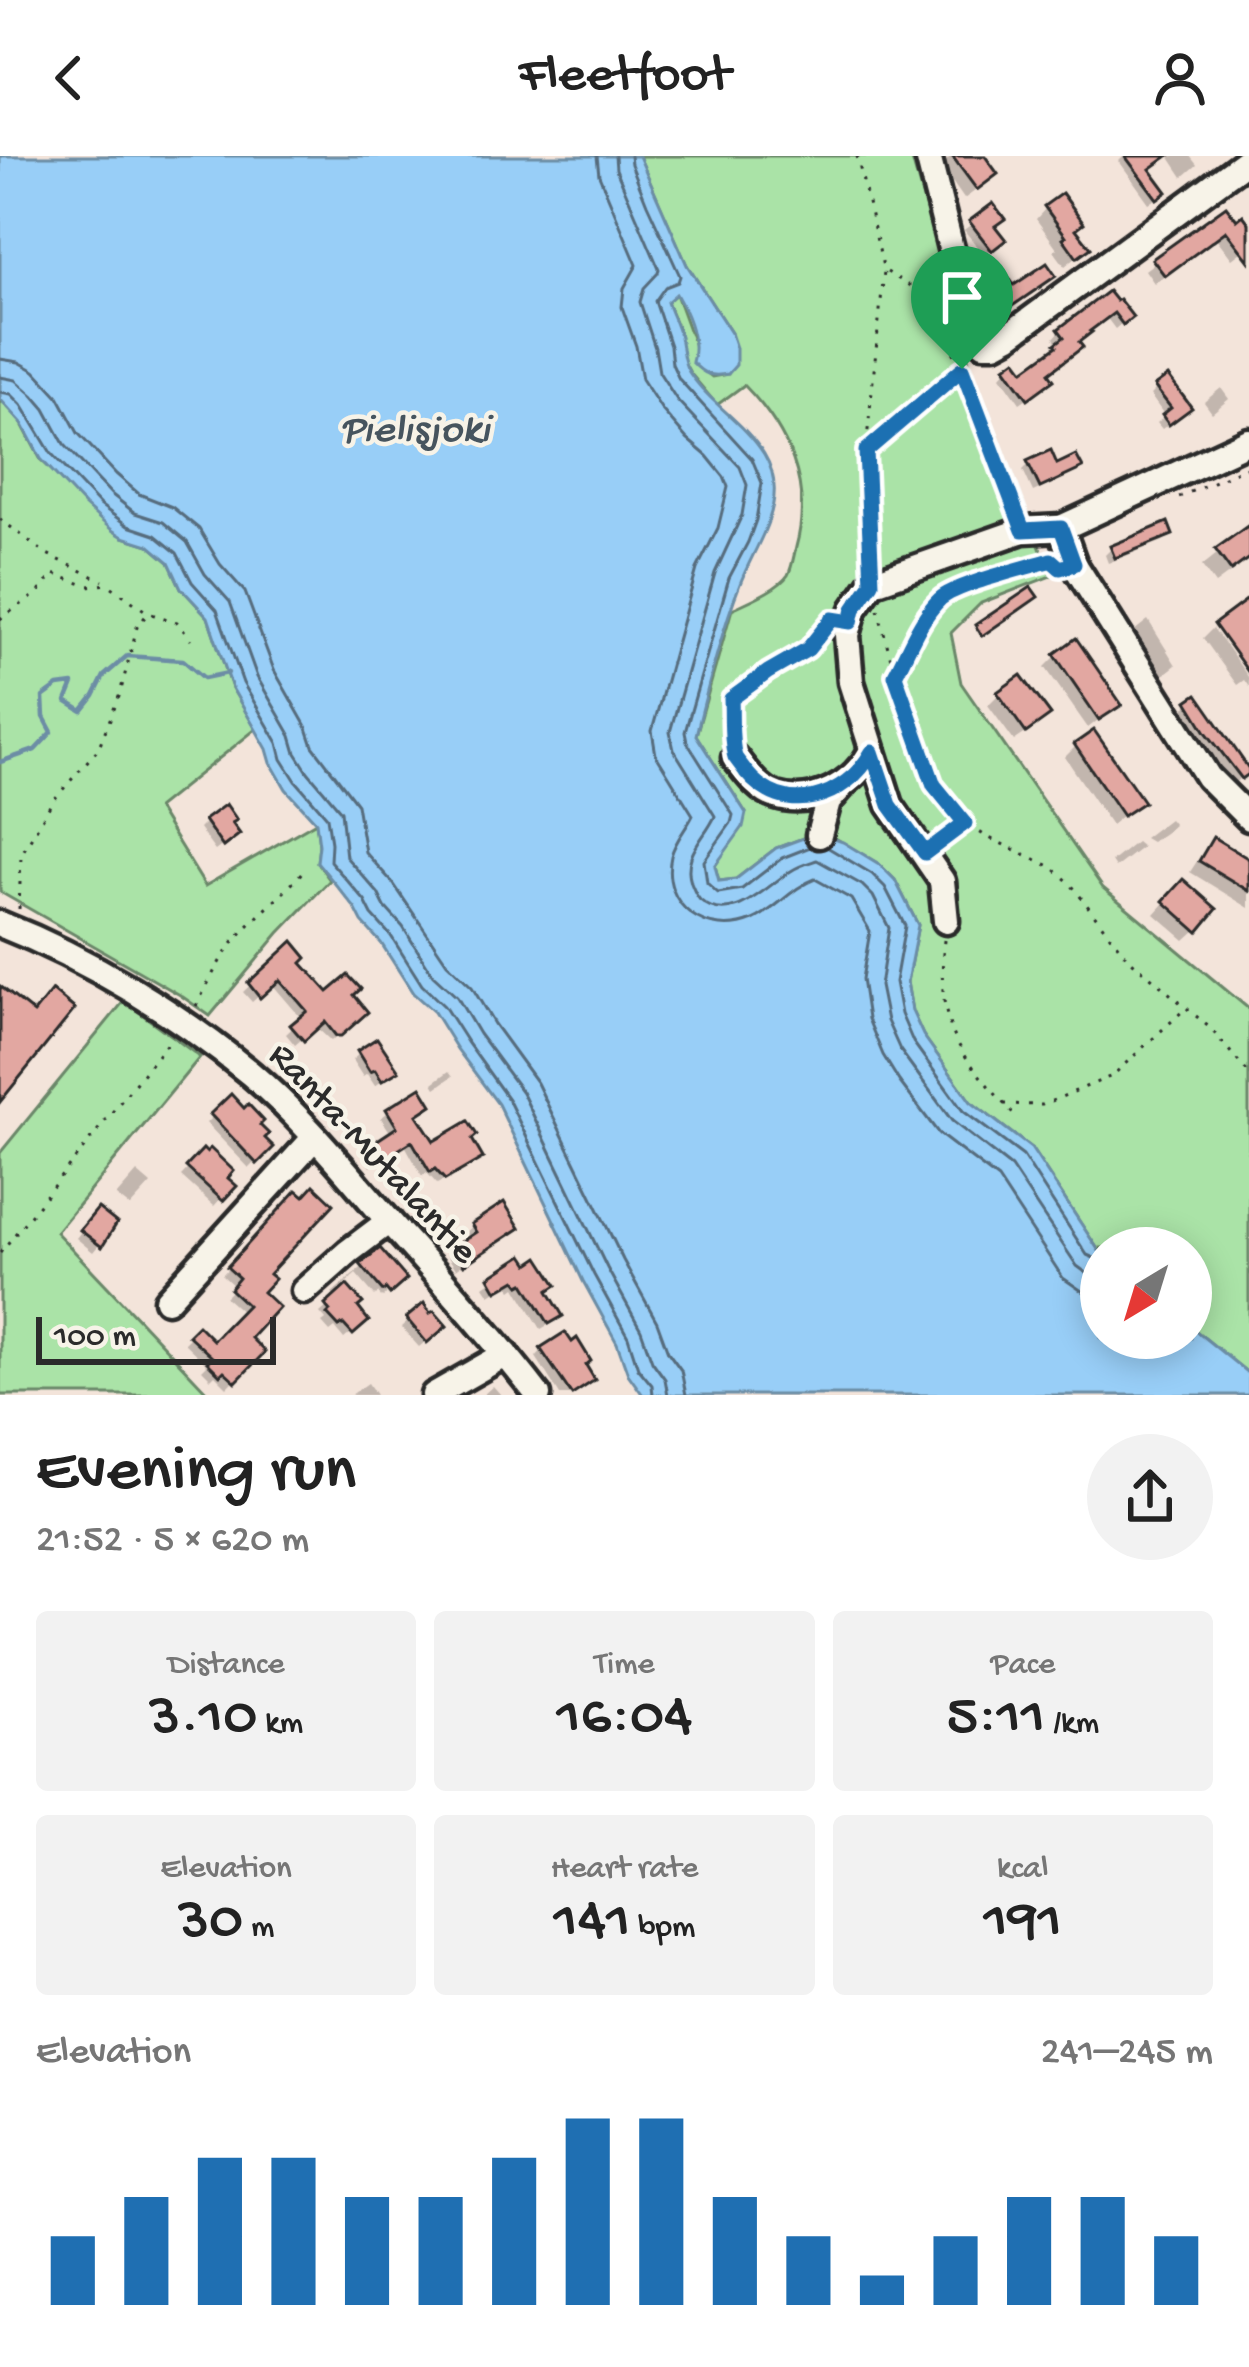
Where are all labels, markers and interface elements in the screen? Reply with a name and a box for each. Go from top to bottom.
icon: back [36,45,102,111]
icon: person [1147,45,1213,111]
text: Fleetfoot [519,46,730,110]
pin [911,246,1013,369]
icon: arrive [929,264,995,330]
water label: Pielisjoki [340,408,494,457]
street label: Ranta-Mutalantie [256,1034,486,1276]
north arrow [1080,1227,1212,1359]
map controls [1080,1227,1212,1359]
scale bar [36,1311,276,1364]
text: 100 m [54,1319,136,1357]
button: share [1087,1434,1213,1560]
text: Evening run [36,1435,356,1513]
text: 21:52 · 5 × 620 m [36,1519,309,1565]
text: Distance [168,1647,284,1685]
text: Time [594,1647,655,1685]
text: Pace [990,1647,1055,1685]
text: 3.10 [149,1685,257,1755]
text: 16:04 [557,1685,692,1755]
text: 5:11 [946,1685,1045,1755]
text: km [257,1706,303,1744]
text: /km [1045,1706,1099,1744]
text: Elevation [161,1851,292,1889]
text: Heart rate [551,1851,698,1889]
text: kcal [997,1851,1049,1889]
text: 30 [178,1889,243,1959]
text: 141 [554,1889,630,1959]
text: 191 [984,1889,1062,1959]
text: m [243,1910,274,1948]
text: bpm [630,1910,695,1948]
text: Elevation [36,2031,191,2077]
text: 241–245 m [1041,2031,1213,2077]

